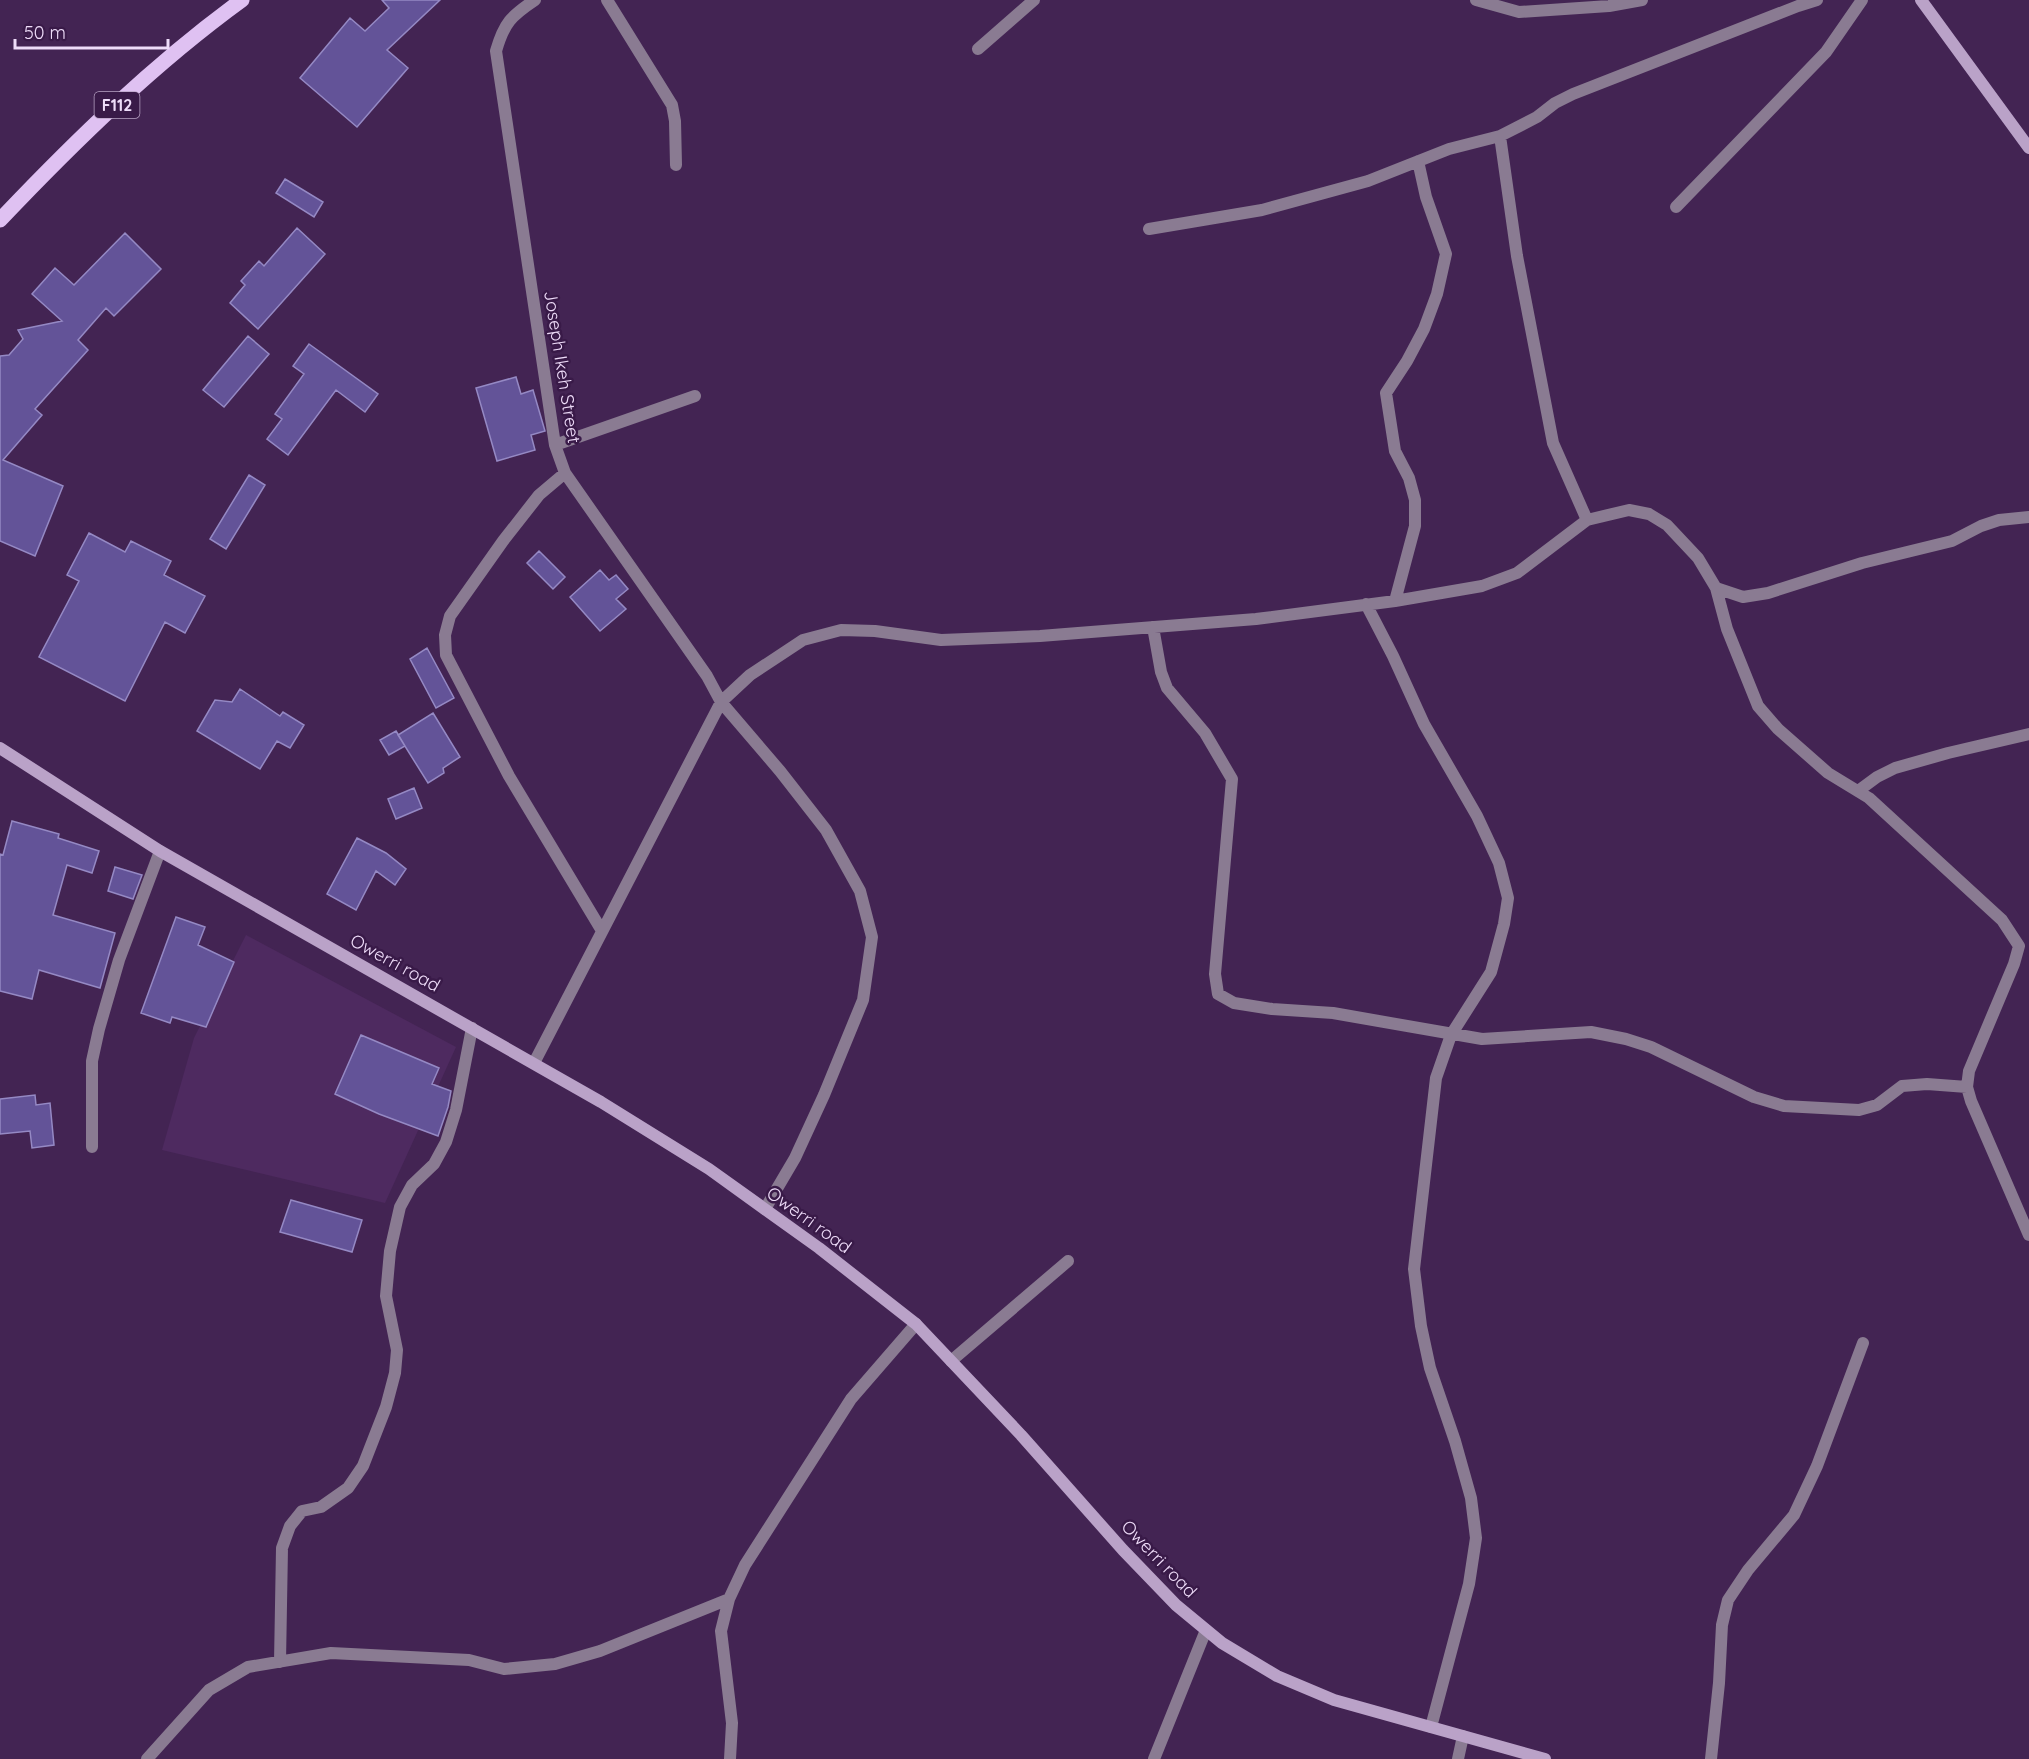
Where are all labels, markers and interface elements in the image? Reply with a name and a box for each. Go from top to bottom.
scale bar [15,12,168,50]
text: 50 m [24,21,66,44]
road number: F112 [94,92,140,118]
street label: Joseph Ikeh Street [539,289,586,445]
street label: Owerri road [346,928,444,997]
street label: Owerri road [762,1181,856,1258]
street label: Owerri road [1117,1515,1202,1602]

